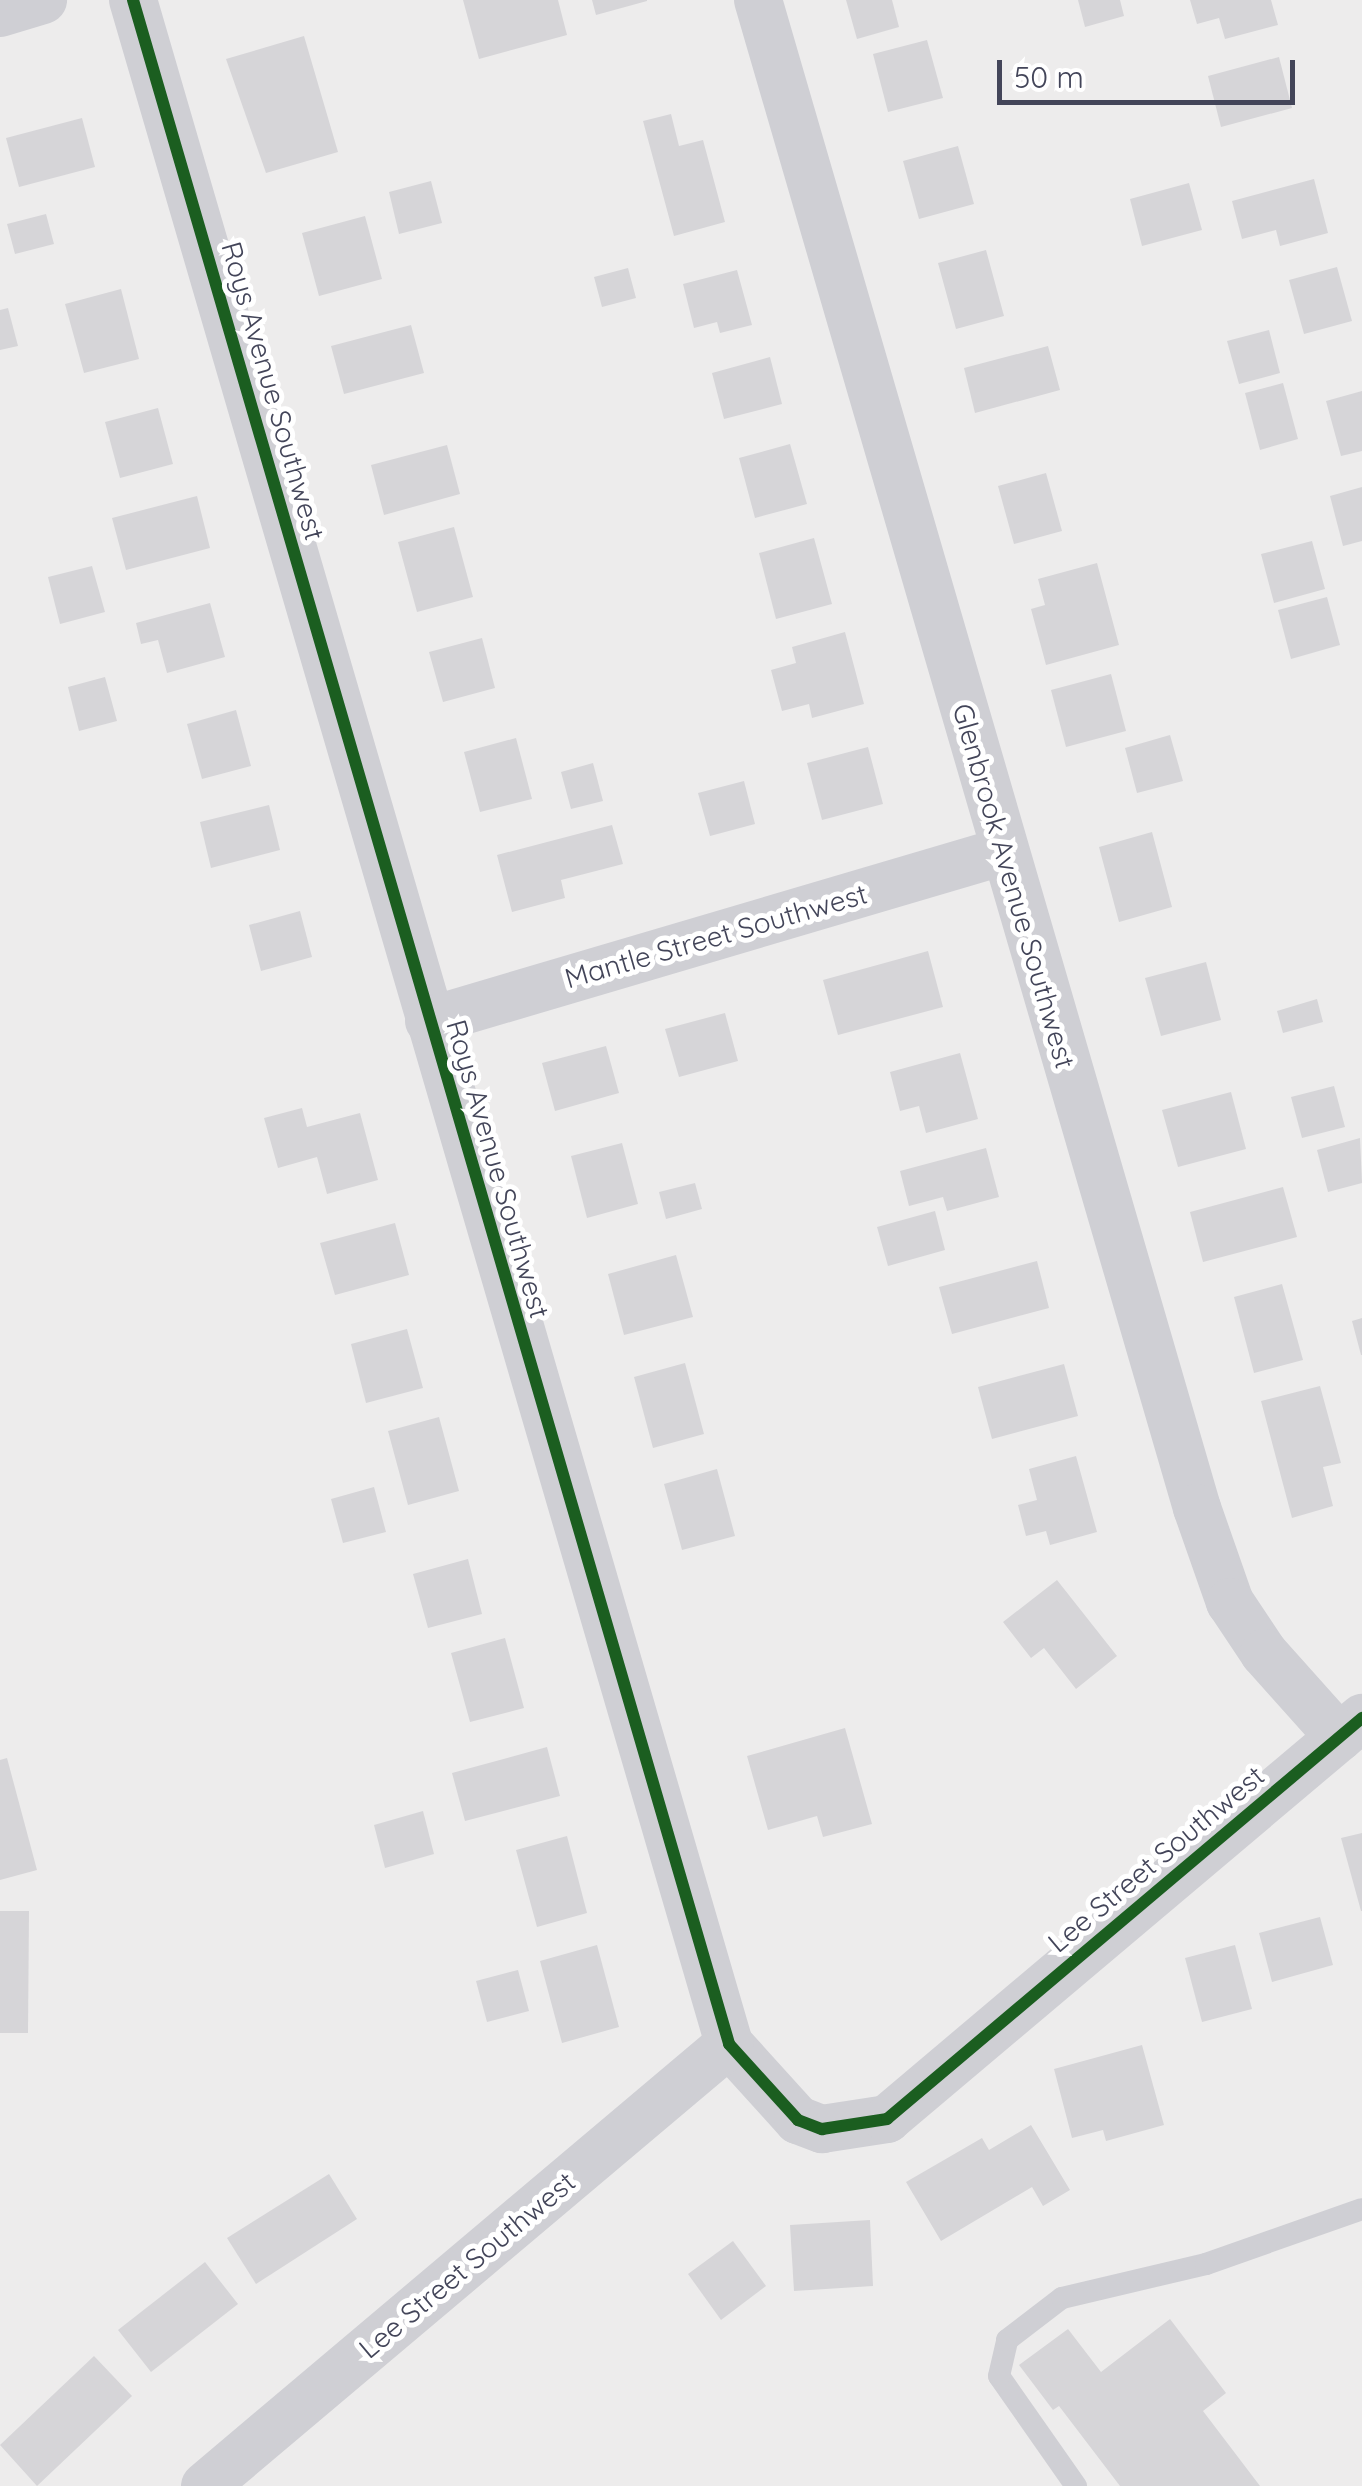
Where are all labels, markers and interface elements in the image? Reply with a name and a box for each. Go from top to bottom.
scale bar [1002,40,1300,102]
text: 50 m [1014,58,1084,96]
street label: Roys Avenue Southwest [214,238,332,544]
street label: Glenbrook Avenue Southwest [946,700,1082,1072]
street label: Mantle Street Southwest [561,877,871,995]
street label: Roys Avenue Southwest [439,1016,557,1322]
street label: Lee Street Southwest [1041,1759,1271,1959]
street label: Lee Street Southwest [352,2165,582,2365]

